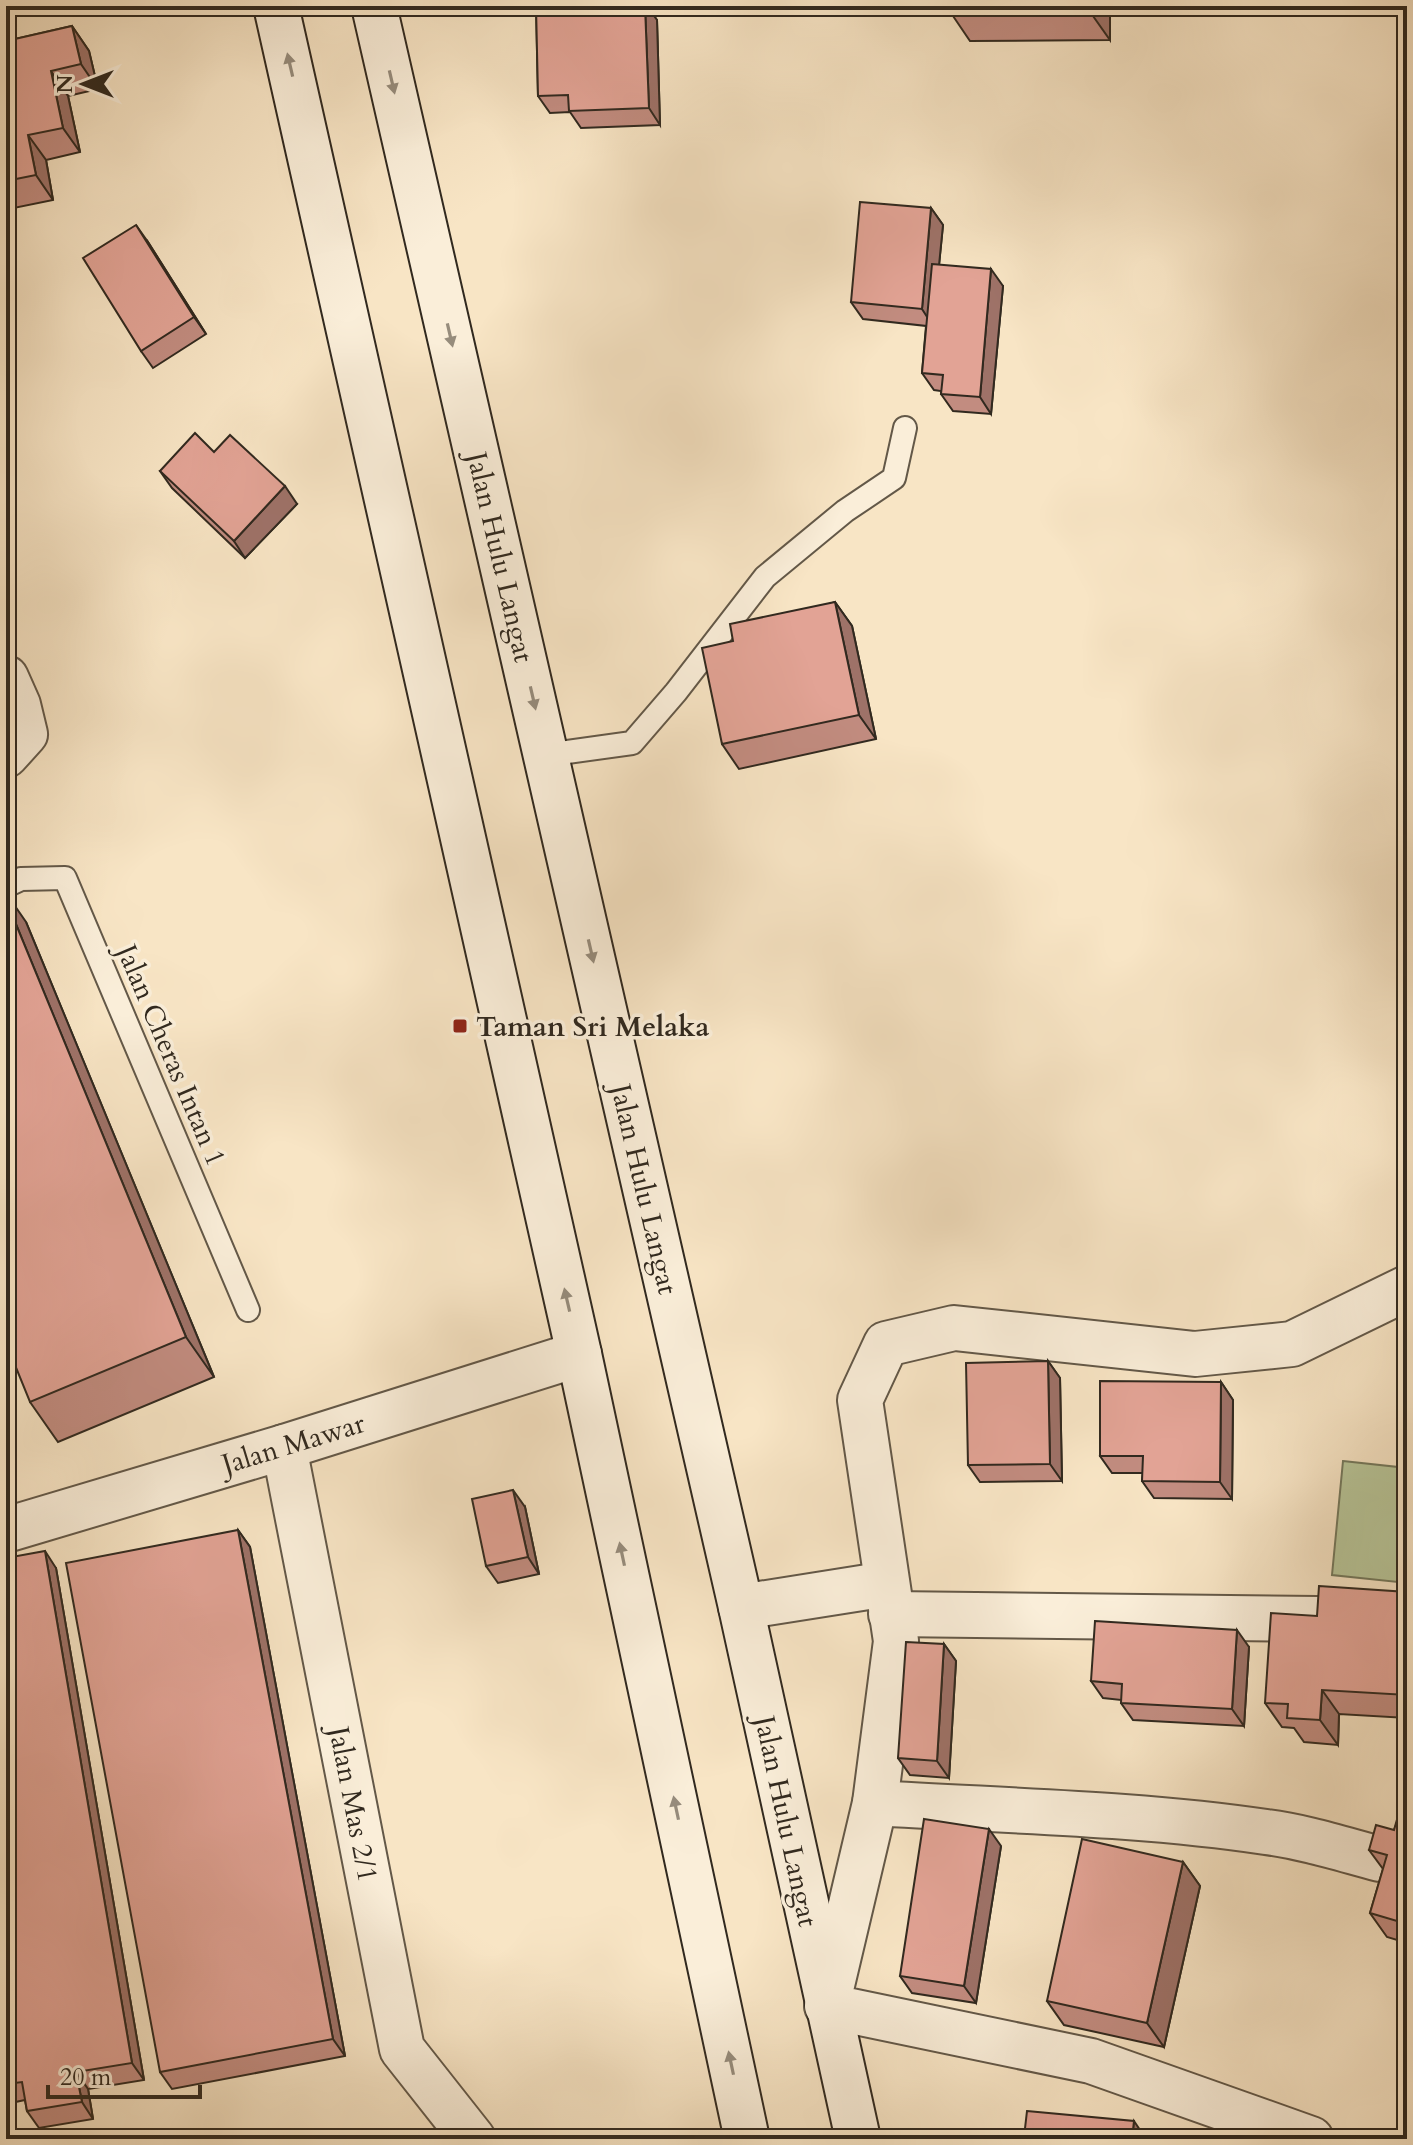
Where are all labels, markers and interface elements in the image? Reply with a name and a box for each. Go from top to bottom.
north arrow [44,44,124,124]
one-way arrow [283,53,296,78]
one-way arrow [386,70,398,95]
text: N [50,74,80,94]
one-way arrow [444,323,457,348]
street label: Jalan Hulu Langat [456,444,543,666]
one-way arrow [527,686,540,711]
street label: Jalan Cheras Intan 1 [106,935,235,1172]
one-way arrow [585,939,598,964]
place label: Taman Sri Melaka [476,1008,710,1046]
marker: Taman Sri Melaka [451,1017,469,1035]
street label: Jalan Hulu Langat [600,1076,687,1298]
one-way arrow [560,1287,573,1312]
street label: Jalan Mawar [213,1404,370,1485]
one-way arrow [615,1542,628,1567]
street label: Jalan Hulu Langat [744,1708,827,1930]
street label: Jalan Mas 2/1 [319,1719,387,1885]
one-way arrow [669,1796,682,1821]
scale bar [48,2049,200,2099]
one-way arrow [724,2050,737,2075]
text: 20 m [60,2061,112,2094]

